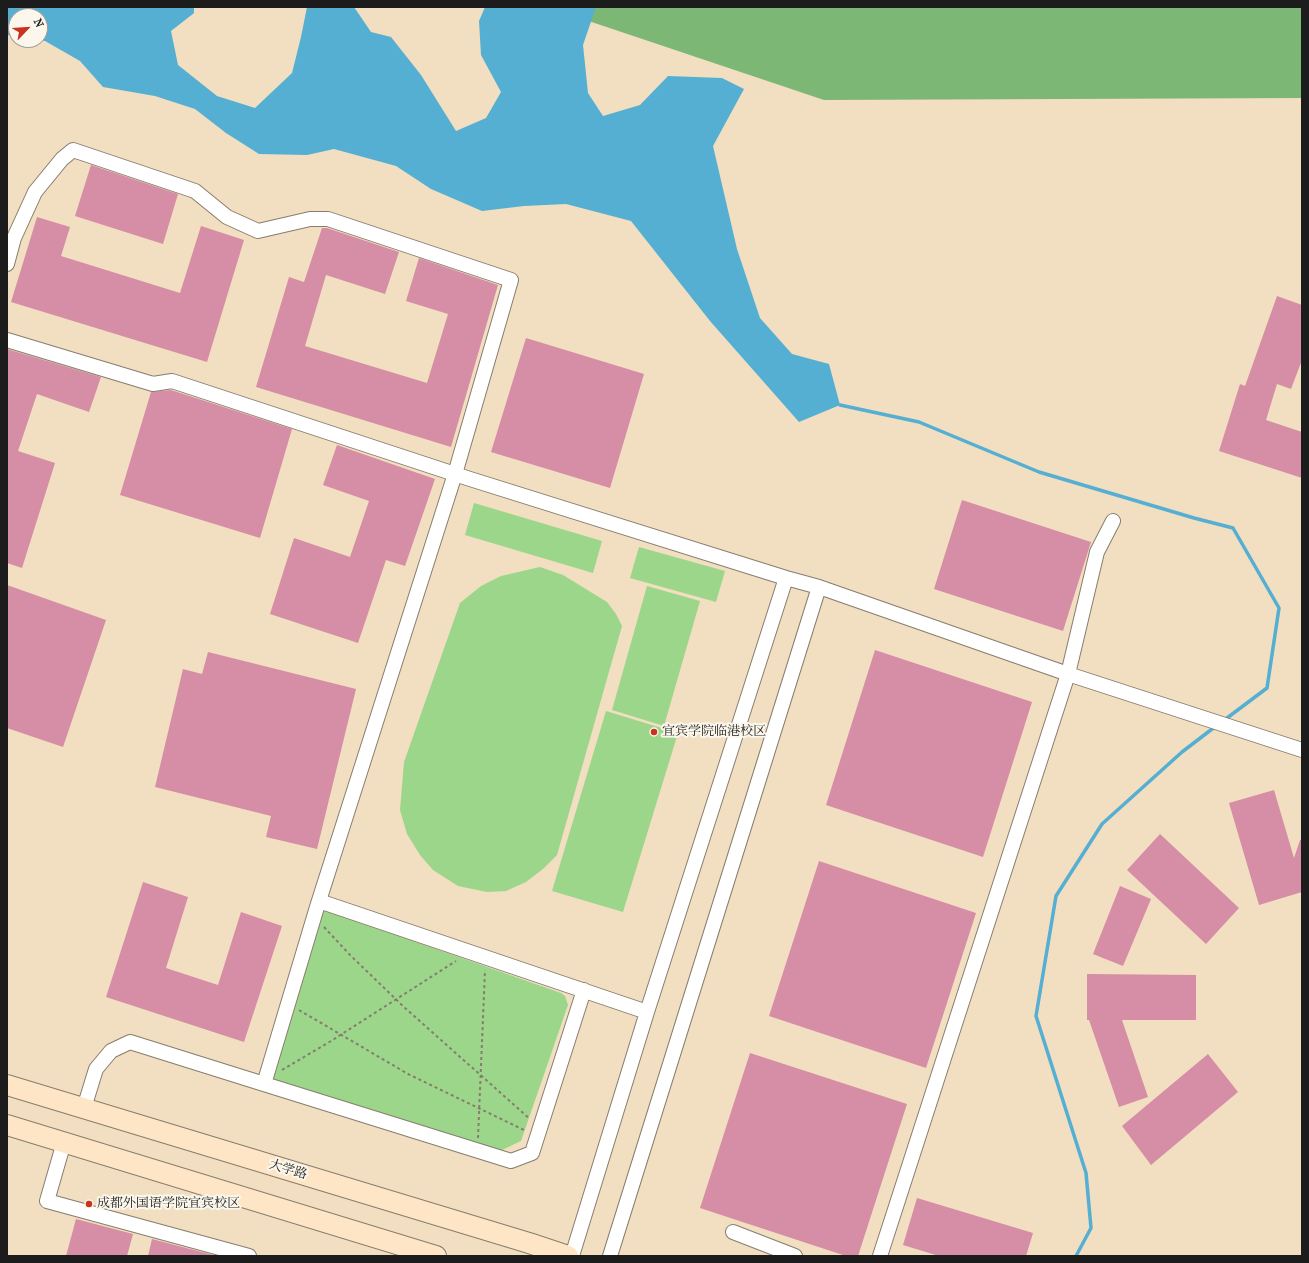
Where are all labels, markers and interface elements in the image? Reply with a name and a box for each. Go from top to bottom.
north arrow [8,8,48,48]
text: N [31,17,46,30]
place label: 宜宾学院临港校区 [662,724,766,740]
marker: 宜宾学院临港校区 [649,727,659,737]
street label: 大学路 [267,1157,309,1183]
place label: 成都外国语学院宜宾校区 [97,1196,240,1212]
marker: 成都外国语学院宜宾校区 [84,1199,94,1209]

